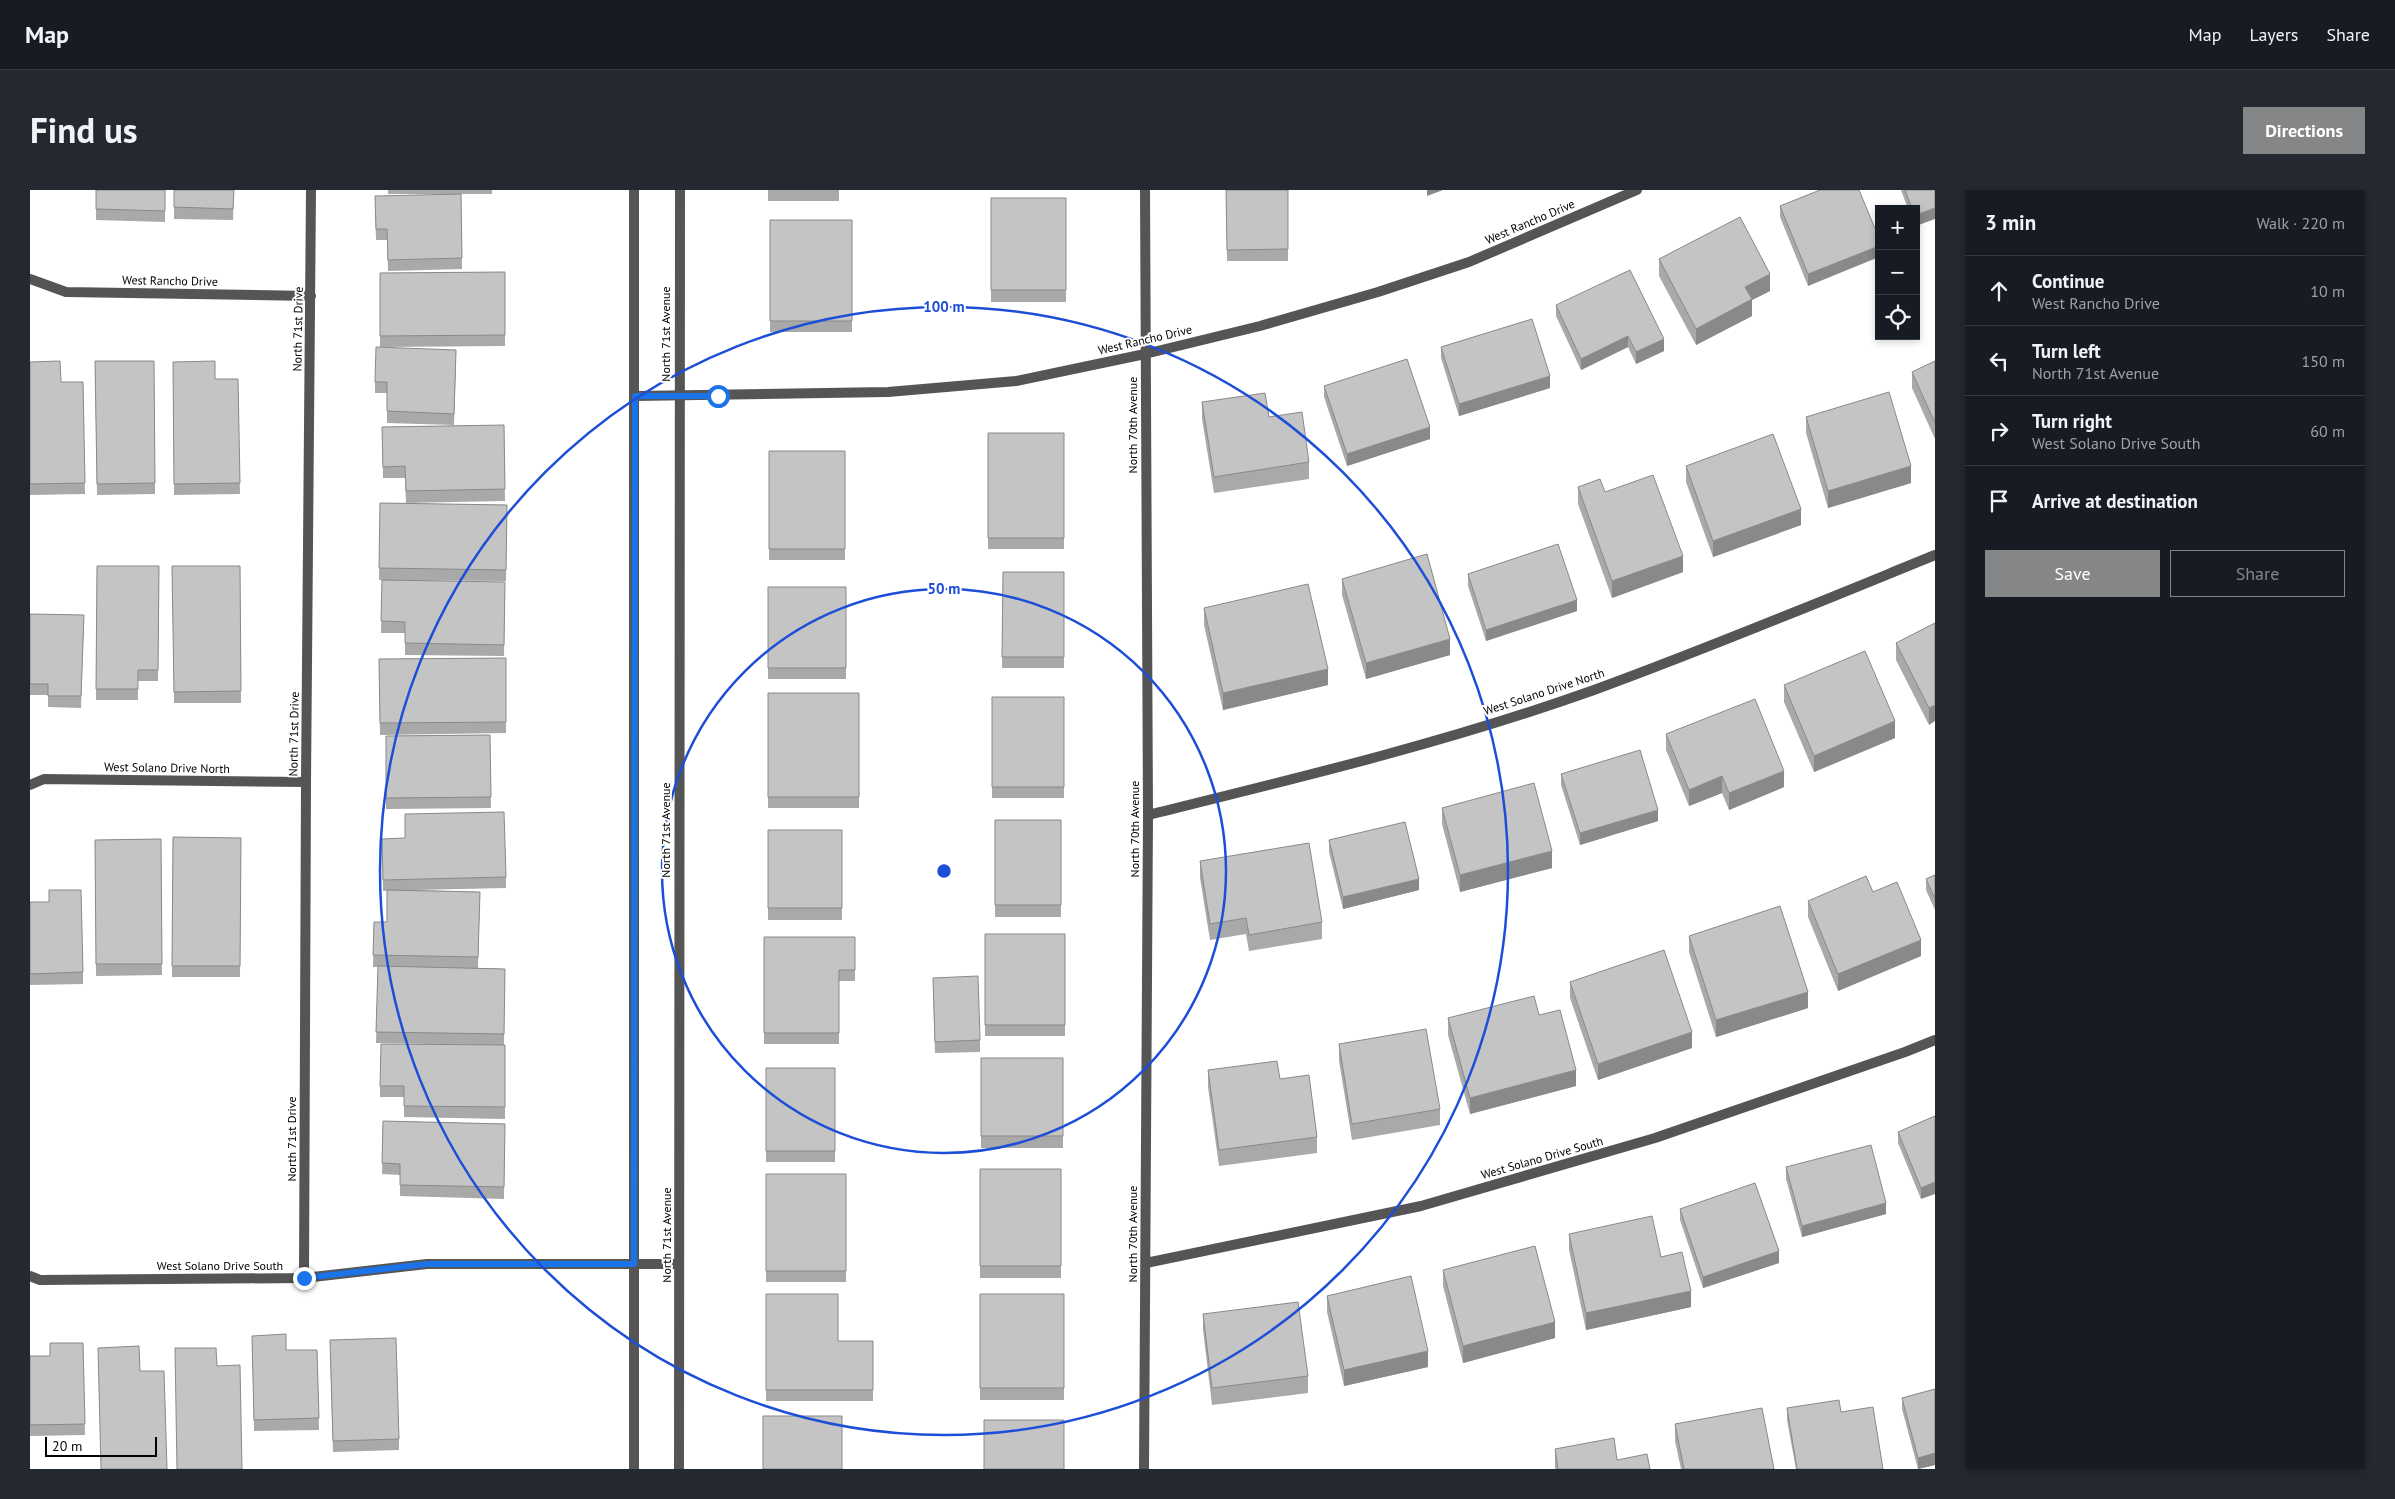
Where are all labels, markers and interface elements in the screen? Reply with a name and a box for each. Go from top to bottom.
text: Map [25,19,69,50]
text: Map [2189,23,2221,46]
text: Layers [2249,23,2298,46]
text: Share [2326,23,2370,46]
text: Find us [30,107,138,153]
button: Directions [2243,107,2365,154]
street label: West Rancho Drive [1483,196,1577,247]
map controls [1875,205,1920,340]
button: + [1875,205,1920,250]
text: 3 min [1985,209,2036,236]
text: Walk · 220 m [2256,213,2345,233]
button: − [1875,250,1920,295]
text: Continue [2032,269,2104,293]
street label: West Rancho Drive [122,272,218,289]
icon: ahead [1985,277,2013,305]
text: 10 m [2310,281,2345,301]
street label: North 71st Drive [289,286,306,372]
street label: North 71st Avenue [658,286,673,382]
text: West Rancho Drive [2032,293,2160,313]
button: locate [1875,295,1920,340]
text: 100 m [923,297,965,316]
street label: West Rancho Drive [1096,321,1193,358]
text: Turn left [2032,339,2101,363]
icon: left [1985,347,2013,375]
text: 150 m [2302,351,2345,371]
text: North 71st Avenue [2032,363,2159,383]
street label: North 70th Avenue [1125,377,1140,473]
route start [707,385,730,408]
text: Turn right [2032,409,2112,433]
icon: right [1985,417,2013,445]
text: 60 m [2310,421,2345,441]
text: West Solano Drive South [2032,433,2200,453]
icon: arrive [1985,487,2013,515]
text: Arrive at destination [2032,489,2198,513]
button: Save [1985,550,2160,597]
button: Share [2170,550,2345,597]
text: 50 m [928,579,960,598]
street label: West Solano Drive North [1482,665,1606,718]
street label: North 71st Drive [285,691,302,777]
street label: West Solano Drive North [104,759,230,776]
street label: North 70th Avenue [1127,781,1142,877]
street label: North 71st Avenue [658,782,673,878]
centre of rings [935,862,953,880]
street label: North 71st Drive [284,1096,299,1182]
street label: West Solano Drive South [1479,1133,1605,1182]
street label: North 70th Avenue [1125,1186,1140,1282]
street label: North 71st Avenue [659,1187,674,1283]
street label: West Solano Drive South [157,1258,283,1273]
route end [293,1267,316,1290]
scale bar [45,1434,158,1457]
text: 20 m [52,1437,82,1455]

